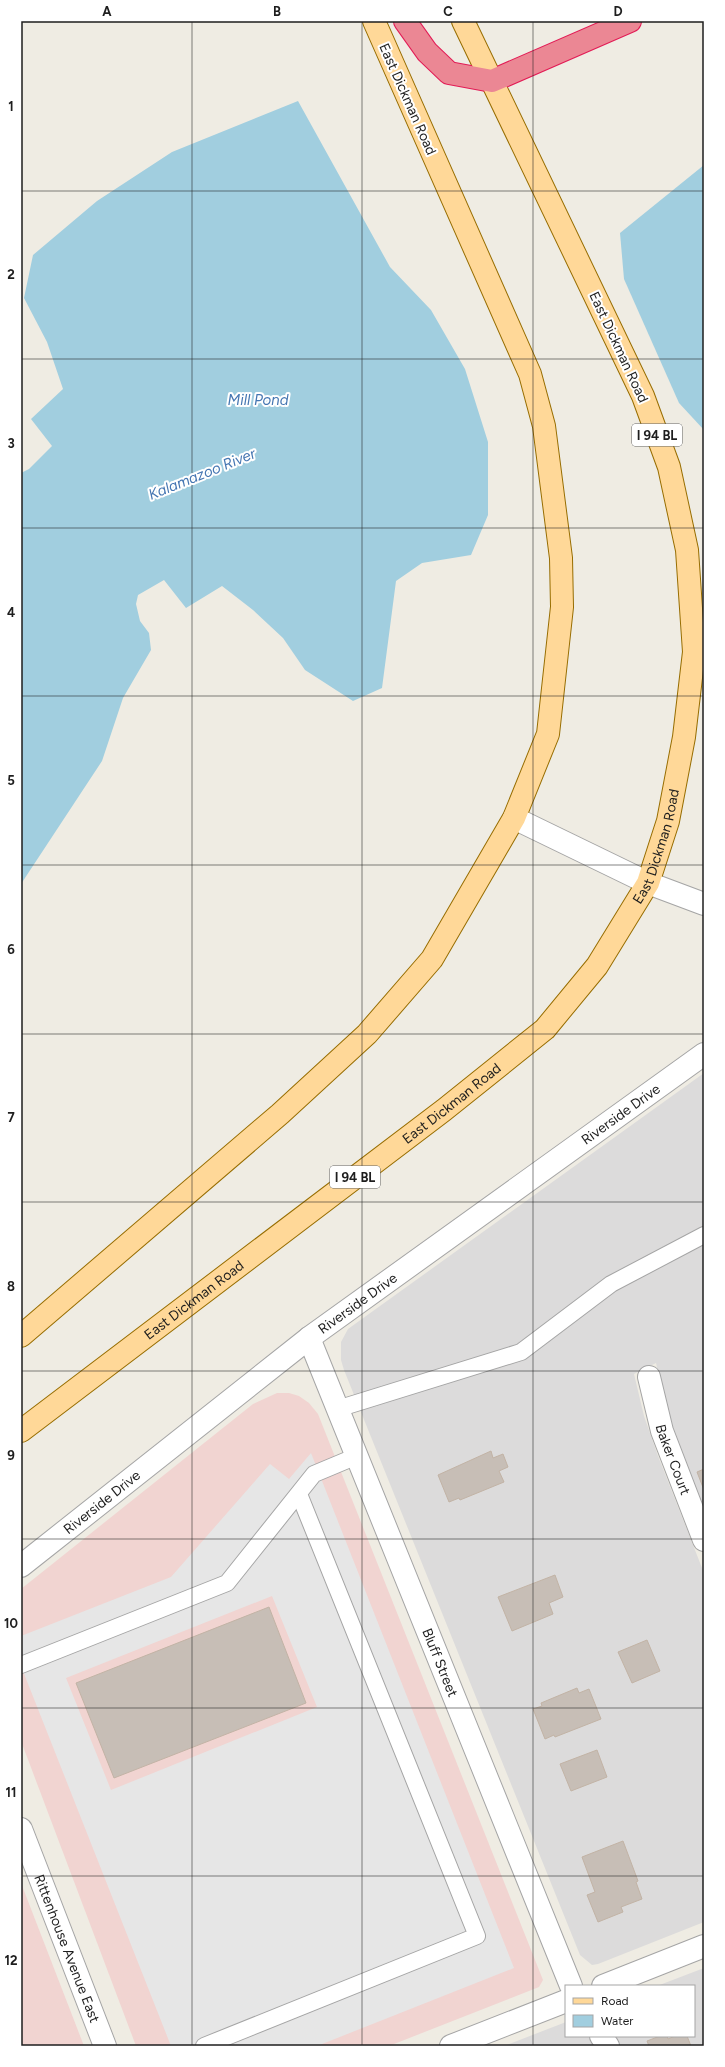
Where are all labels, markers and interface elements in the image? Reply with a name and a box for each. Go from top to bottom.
text: A [102,4,112,19]
text: B [273,4,281,19]
text: C [443,4,453,19]
text: D [613,4,623,19]
street label: East Dickman Road [375,41,440,158]
text: 1 [8,99,14,114]
text: 2 [7,267,15,282]
street label: East Dickman Road [585,289,652,405]
water label: Mill Pond [228,391,289,409]
road number: I 94 BL [632,424,682,446]
text: 3 [7,436,15,451]
water label: Kalamazoo River [146,444,259,504]
text: 4 [7,605,15,620]
text: 5 [7,773,15,788]
street label: East Dickman Road [629,788,683,907]
text: 6 [7,942,15,957]
street label: East Dickman Road [399,1060,504,1148]
street label: Riverside Drive [578,1080,664,1148]
text: 7 [7,1110,15,1125]
road number: I 94 BL [330,1166,380,1188]
street label: East Dickman Road [141,1257,247,1343]
street label: Riverside Drive [315,1269,401,1338]
text: 8 [7,1279,15,1294]
street label: Baker Court [652,1423,694,1497]
text: 9 [7,1448,15,1463]
street label: Riverside Drive [60,1467,144,1538]
text: 10 [4,1616,18,1631]
street label: Bluff Street [418,1626,461,1699]
text: 11 [6,1785,16,1800]
street label: Rittenhouse Avenue East [30,1872,103,2025]
text: 12 [4,1953,18,1968]
legend [565,1985,695,2037]
text: Road [601,1994,629,2008]
text: Water [601,2014,633,2028]

